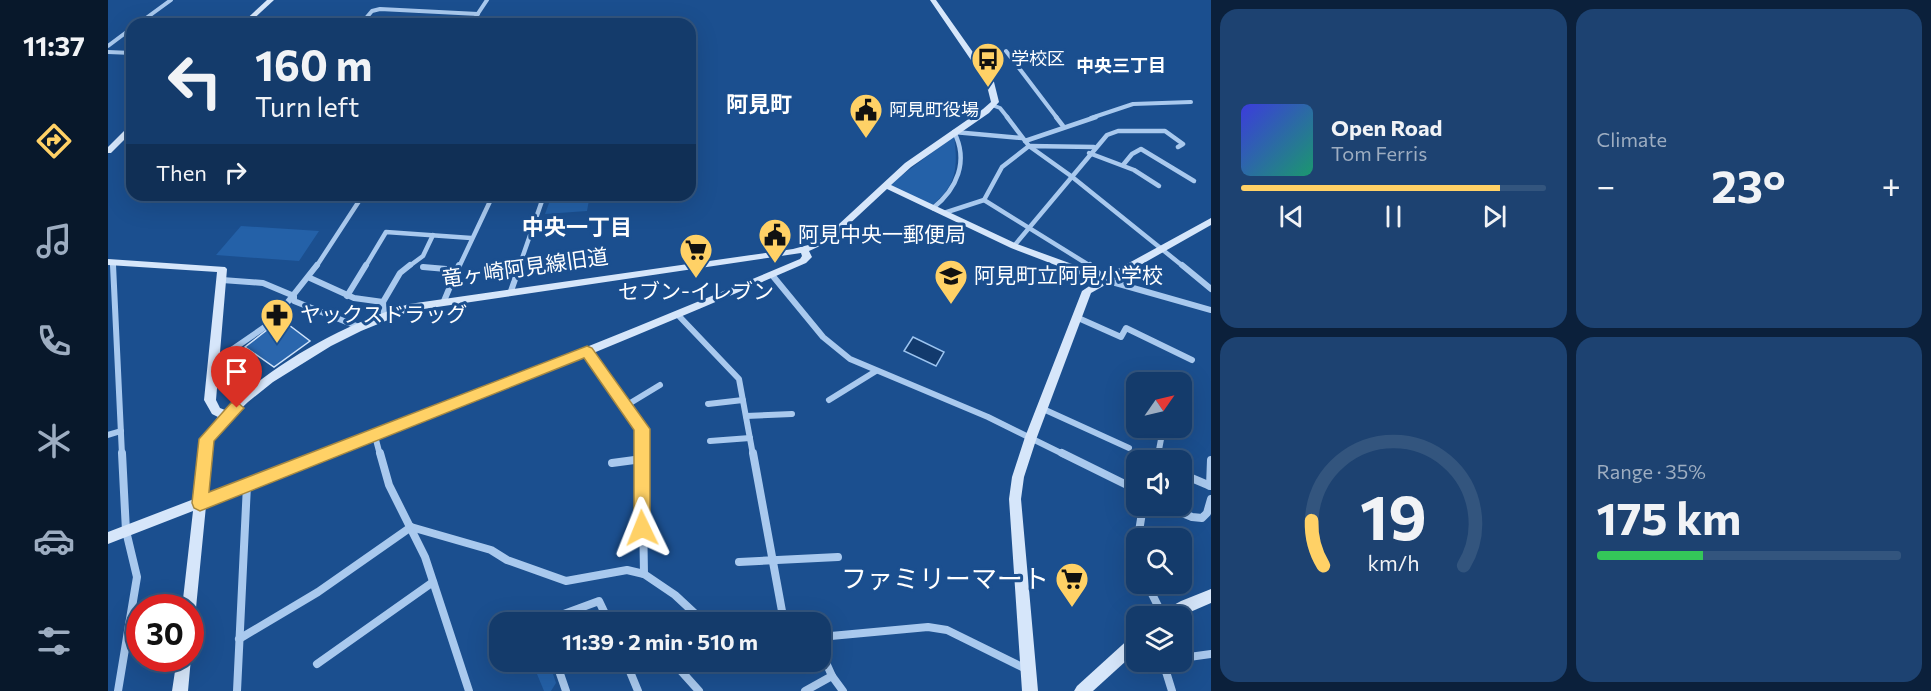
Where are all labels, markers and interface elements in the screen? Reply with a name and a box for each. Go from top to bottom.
text: 11:37 [23,29,85,62]
text: 160 m [255,38,373,90]
bus stop icon: 学校区 [970,41,1006,88]
icon: left [156,42,234,120]
place label: 学校区 [1011,47,1065,69]
district label: 中央三丁目 [1076,54,1166,76]
text: Turn left [255,90,359,123]
district label: 阿見町 [726,90,792,117]
public building icon: 阿見町役場 [848,92,884,139]
place label: 阿見町役場 [889,98,979,120]
text: Open Road [1331,114,1442,141]
icon: directions [33,120,75,162]
text: Climate [1597,127,1667,151]
text: Tom Ferris [1331,141,1427,165]
icon: right [219,156,252,189]
text: 23° [1711,157,1786,212]
text: Then [156,159,207,186]
text: − [1597,164,1615,205]
text: + [1882,164,1901,205]
icon: previous [1275,200,1308,233]
icon: pause [1377,200,1410,233]
icon: next [1478,200,1511,233]
district label: 中央一丁目 [522,213,632,240]
public building icon: 阿見中央一郵便局 [757,217,793,264]
icon: music [33,220,75,262]
place label: 阿見中央一郵便局 [798,221,966,246]
supermarket icon: セブン-イレブン [678,232,714,279]
street label: 竜ヶ崎阿見線旧道 [440,242,610,291]
school or university icon: 阿見町立阿見小学校 [933,258,969,305]
place label: 阿見町立阿見小学校 [974,262,1163,287]
place label: セブン-イレブン [618,278,774,303]
pharmacy icon: ヤックスドラッグ [259,297,295,344]
place label: ヤックスドラッグ [300,301,467,326]
icon: phone [33,320,75,362]
pin [211,346,262,408]
icon: arrive [220,355,253,388]
north arrow [1126,372,1192,438]
map controls [1126,372,1192,672]
icon: climate [33,420,75,462]
button: sound [1126,450,1192,516]
text: Range · 35% [1597,459,1706,483]
text: 19 [1360,477,1427,553]
text: 175 km [1597,489,1741,544]
position arrow [610,496,674,560]
icon: car [33,520,75,562]
button: search [1126,528,1192,594]
text: km/h [1367,550,1419,576]
supermarket icon: ファミリーマート [1054,561,1090,608]
place label: ファミリーマート [841,562,1049,593]
speed limit sign: 30 [126,594,204,672]
button: layers [1126,606,1192,672]
icon: filters [33,620,75,662]
text: 11:39 · 2 min · 510 m [562,628,758,655]

